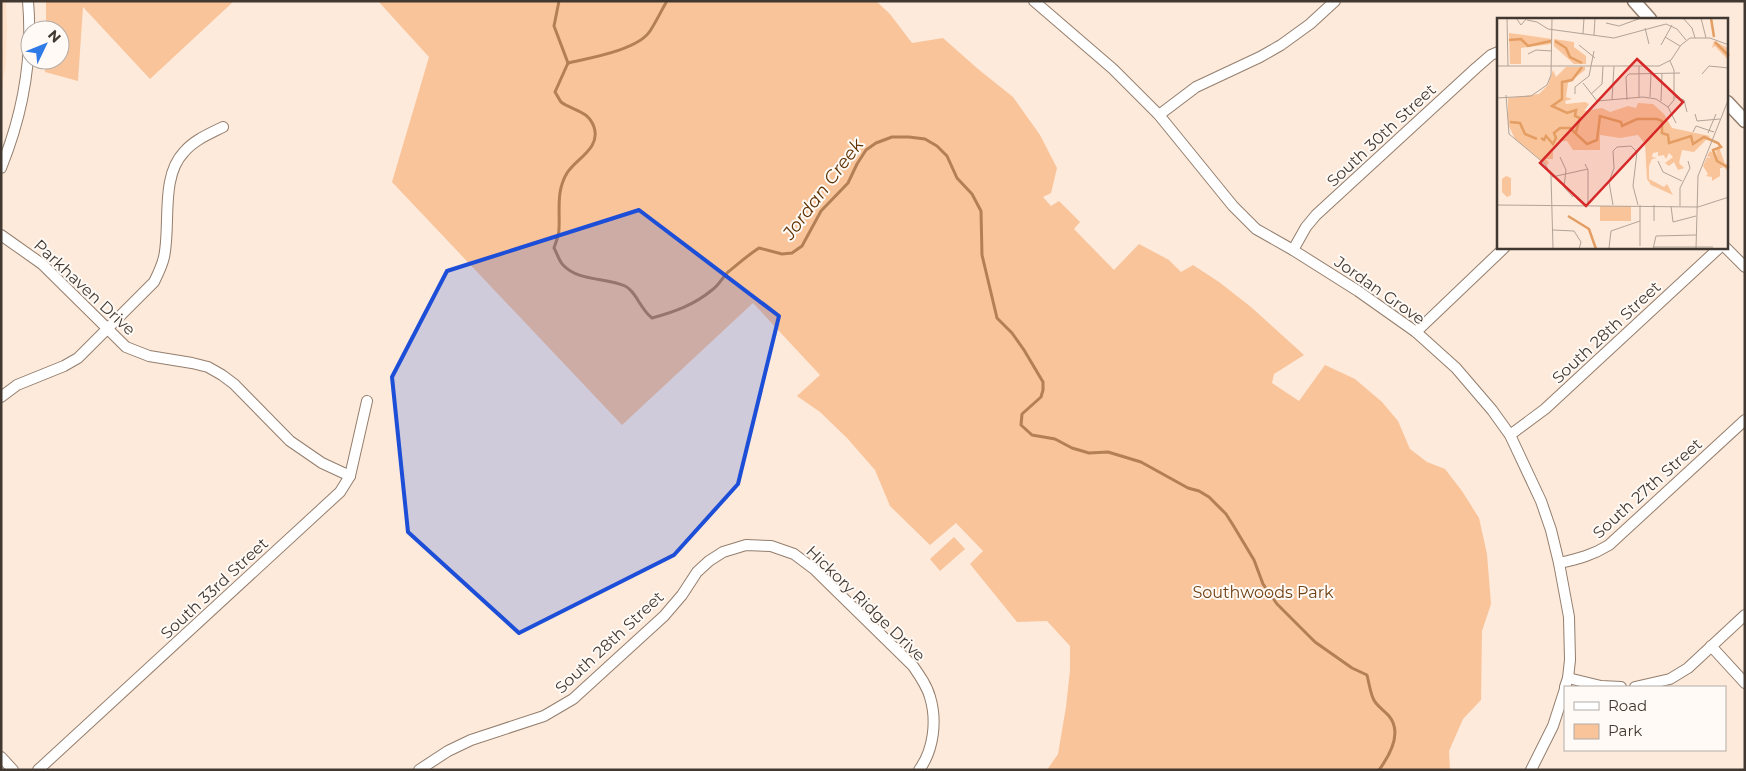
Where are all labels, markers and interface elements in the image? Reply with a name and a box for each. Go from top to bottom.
inset map [1497,18,1728,249]
north arrow [20,20,70,70]
text: N [44,26,65,46]
street label: South 30th Street [1323,80,1440,191]
water label: Jordan Creek [777,133,869,245]
street label: Parkhaven Drive [30,236,139,339]
street label: Jordan Grove [1330,252,1429,329]
street label: South 28th Street [1548,277,1665,388]
street label: South 27th Street [1589,434,1706,542]
street label: South 33rd Street [157,533,272,643]
street label: Hickory Ridge Drive [802,542,929,665]
park label: Southwoods Park [1192,583,1334,602]
street label: South 28th Street [551,587,668,698]
legend [1564,686,1726,751]
text: Road [1608,696,1647,715]
text: Park [1608,721,1642,740]

